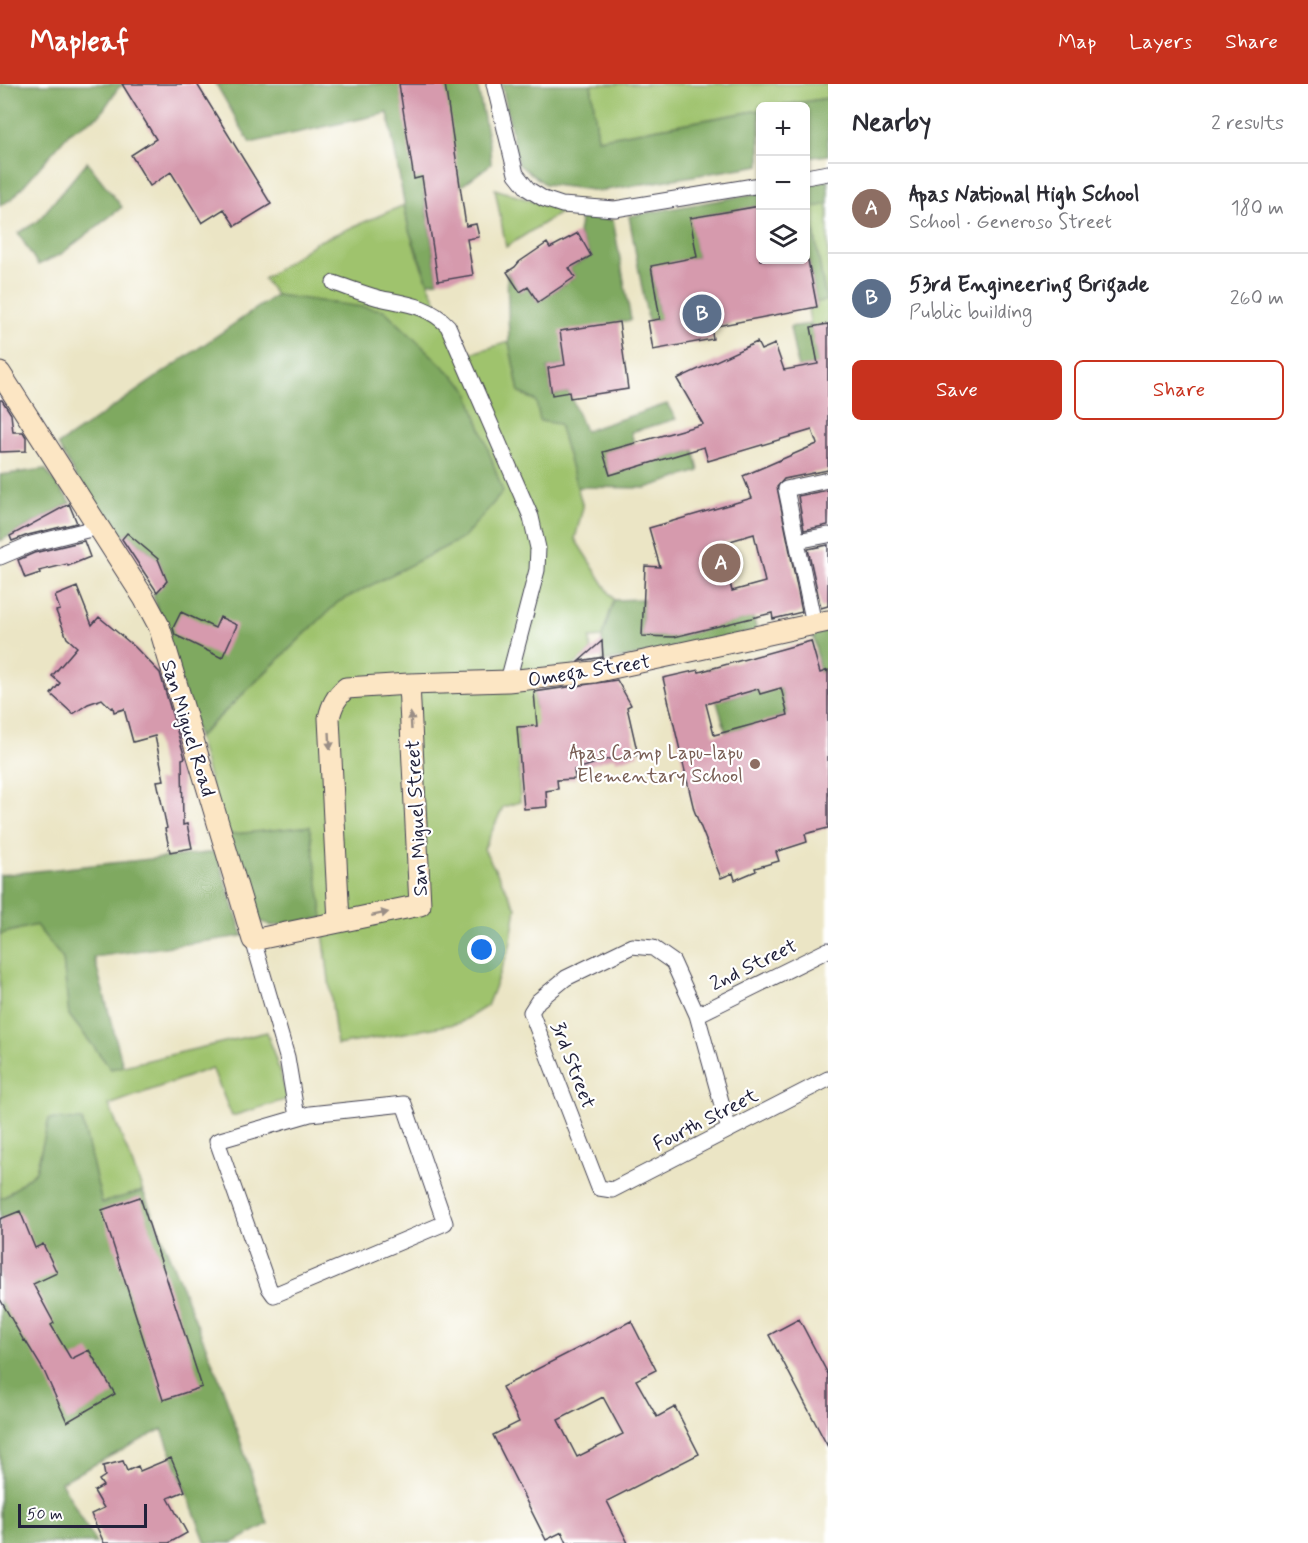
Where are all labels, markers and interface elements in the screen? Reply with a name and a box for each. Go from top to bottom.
text: Mapleaf [30,24,129,61]
text: Map [1058,28,1096,56]
text: Layers [1129,28,1192,56]
text: Share [1225,28,1278,56]
map controls [756,102,810,264]
button: + [756,102,810,156]
text: Nearby [852,106,931,140]
text: 2 results [1211,110,1284,137]
button: − [756,156,810,210]
text: Apas National High School [909,181,1139,209]
text: A [865,195,878,222]
text: 180 m [1231,195,1284,222]
text: School · Generoso Street [909,209,1112,236]
button: layers [756,210,810,264]
text: 53rd Engineering Brigade [909,271,1149,299]
text: B [865,285,878,312]
text: 260 m [1230,285,1284,312]
pin: B [682,292,722,336]
text: Public building [909,299,1032,326]
button: Save [852,360,1062,420]
button: Share [1074,360,1284,420]
pin: A [702,540,740,586]
street label: Omega Street [526,648,653,696]
street label: San Miguel Road [154,657,221,800]
one-way arrow [407,711,416,730]
one-way arrow [326,731,335,750]
street label: San Miguel Street [400,739,435,897]
place label: Apas Camp Lapu-lapu Elementary School [569,740,743,790]
marker: Apas Camp Lapu-lapu Elementary School [748,757,762,771]
one-way arrow [370,908,389,918]
street label: 2nd Street [706,933,802,998]
your location [467,935,496,964]
street label: 3rd Street [544,1018,601,1113]
street label: Fourth Street [649,1082,763,1158]
scale bar [18,1501,147,1528]
text: 50 m [27,1504,63,1525]

